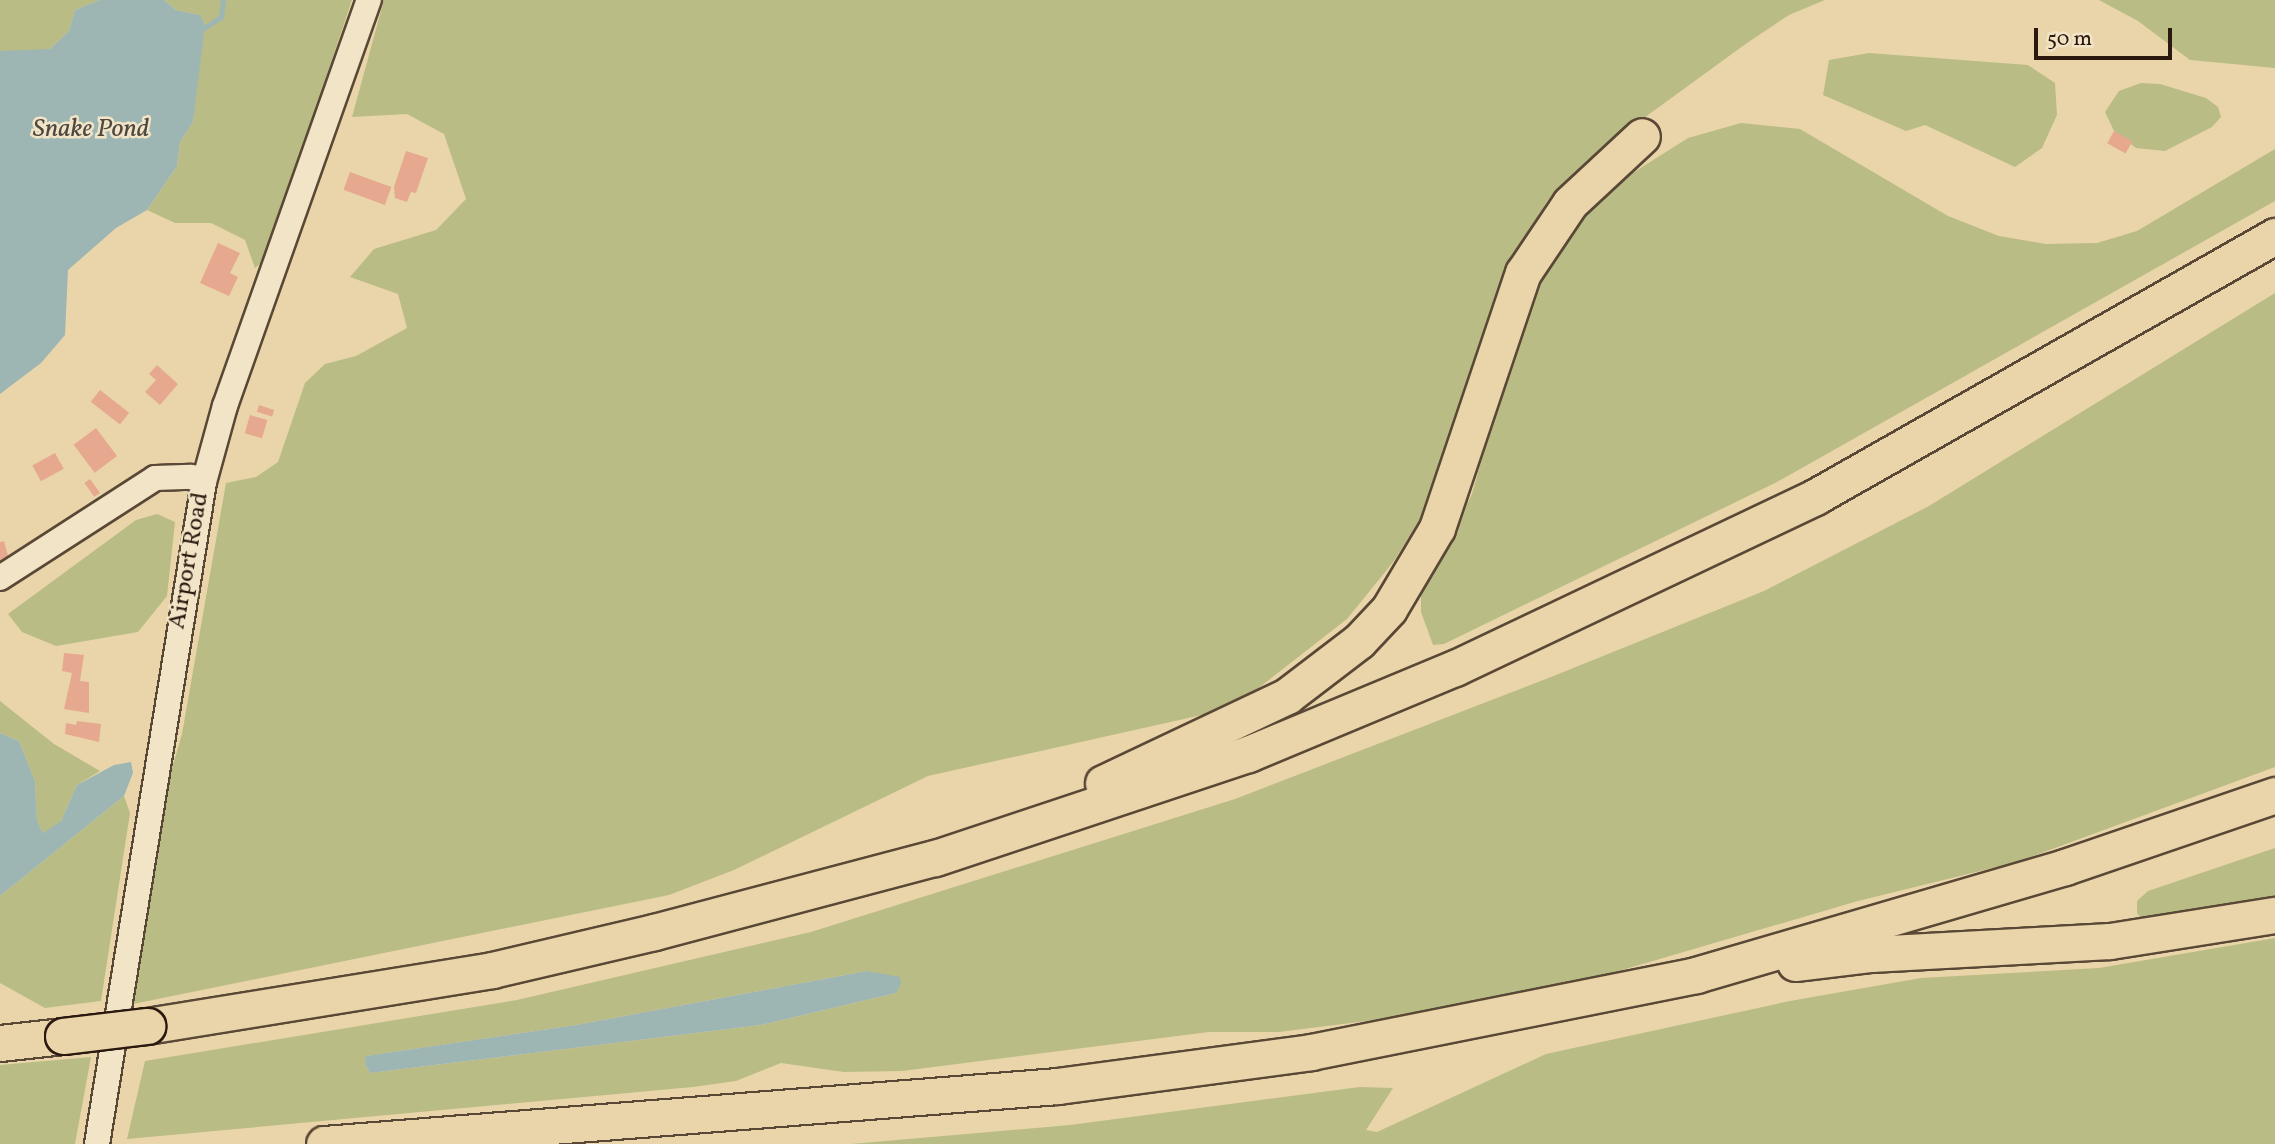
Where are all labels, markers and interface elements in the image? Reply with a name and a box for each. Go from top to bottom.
scale bar [2037,14,2175,58]
text: 50 m [2047,25,2092,54]
water label: Snake Pond [33,114,149,146]
street label: Airport Road [164,490,216,632]

